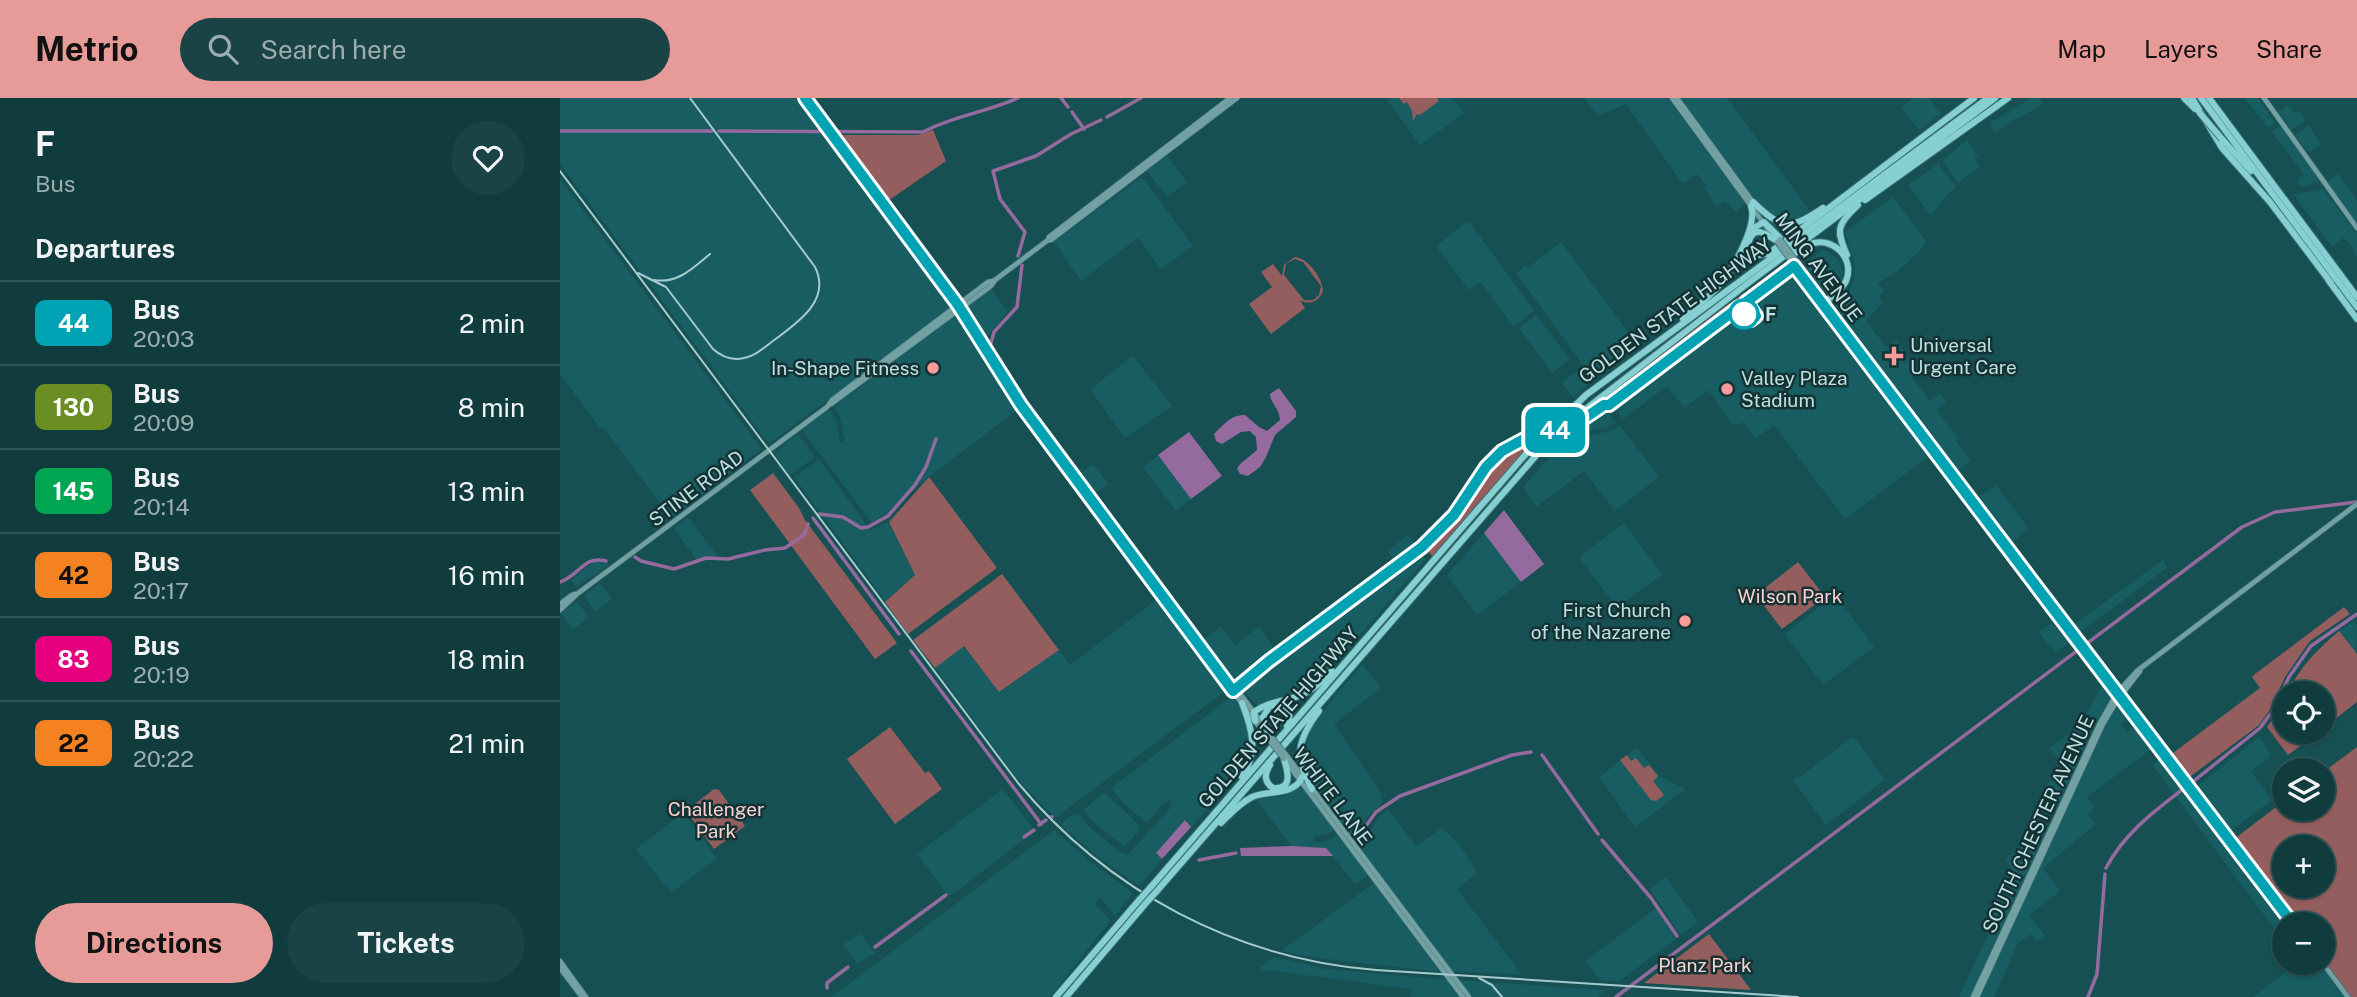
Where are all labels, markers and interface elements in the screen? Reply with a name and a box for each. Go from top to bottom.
search box [180,18,670,81]
text: Metrio [35,30,138,68]
icon: search [204,30,242,68]
text: Search here [260,34,406,65]
text: Map [2057,35,2106,63]
text: Layers [2144,35,2218,63]
text: Share [2256,35,2322,63]
button: heart [451,121,525,195]
text: F [35,125,55,163]
text: Bus [35,170,75,197]
street label: MING AVENUE [1771,208,1867,326]
text: Departures [35,233,175,264]
street label: GOLDEN STATE HIGHWAY [1575,233,1776,387]
text: Bus [133,294,180,325]
marker: F [1729,299,1759,329]
place label: F [1765,303,1777,325]
text: 2 min [459,308,525,339]
text: 44 [58,309,89,337]
text: 20:03 [133,325,194,352]
place label: Universal Urgent Care [1910,334,2017,378]
marker: Universal Urgent Care [1884,346,1904,366]
place label: In-Shape Fitness [771,357,919,379]
marker: In-Shape Fitness [925,360,941,376]
place label: Valley Plaza Stadium [1741,367,1848,411]
text: Bus [133,378,180,409]
marker: Valley Plaza Stadium [1719,381,1735,397]
text: 8 min [458,392,525,423]
text: 130 [53,393,94,421]
line badge: 44 [1524,407,1586,453]
text: 20:09 [133,409,194,436]
text: 44 [1539,416,1571,444]
street label: STINE ROAD [644,445,748,531]
text: Bus [133,462,180,493]
text: 13 min [448,476,525,507]
text: 145 [53,477,94,505]
text: 20:14 [133,493,190,520]
text: Bus [133,546,180,577]
text: 16 min [448,560,525,591]
text: 42 [58,561,89,589]
text: 20:17 [133,577,189,604]
park label: Wilson Park [1738,585,1843,607]
place label: First Church of the Nazarene [1531,599,1671,643]
marker: First Church of the Nazarene [1677,613,1693,629]
street label: GOLDEN STATE HIGHWAY [1193,622,1363,812]
text: Bus [133,630,180,661]
text: 18 min [447,644,525,675]
text: 83 [58,645,90,673]
text: 20:19 [133,661,190,688]
map controls [2272,681,2335,975]
button: locate [2272,681,2335,744]
street label: SOUTH CHESTER AVENUE [1978,712,2098,936]
text: Bus [133,714,180,745]
text: 21 min [449,728,525,759]
text: 22 [58,729,89,757]
street label: WHITE LANE [1289,743,1377,849]
text: 20:22 [133,745,194,772]
button: layers [2272,758,2335,821]
park label: Challenger Park [668,798,764,842]
button: + [2272,835,2335,898]
button: Directions [35,903,273,983]
button: Tickets [287,903,525,983]
button: − [2272,912,2335,975]
park label: Planz Park [1658,954,1752,976]

